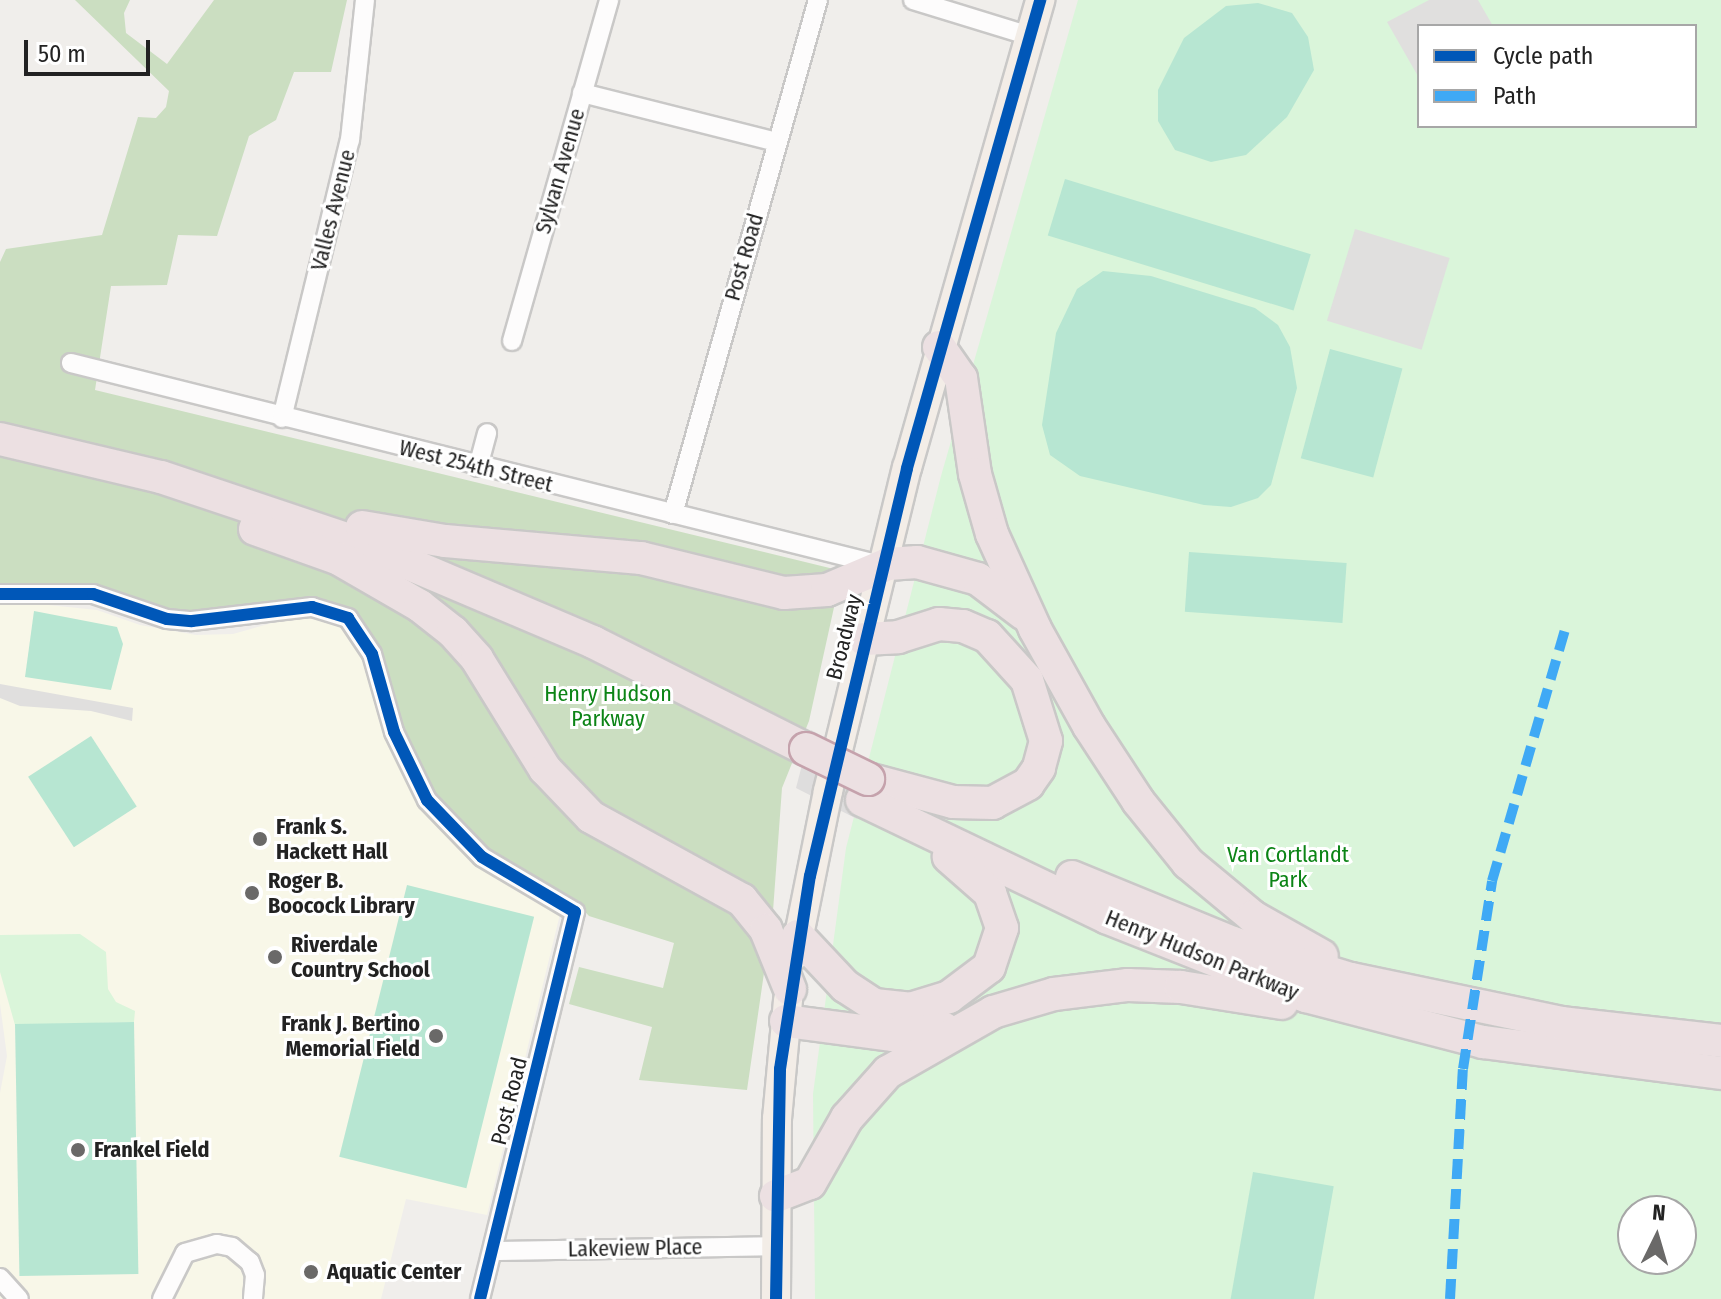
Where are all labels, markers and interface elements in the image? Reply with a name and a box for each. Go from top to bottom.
scale bar [28,24,154,74]
legend [1417,24,1697,128]
text: 50 m [38,40,86,68]
text: Cycle path [1493,42,1593,70]
text: Path [1493,82,1537,110]
street label: Sylvan Avenue [530,105,590,237]
street label: Valles Avenue [305,147,361,273]
street label: Post Road [719,210,769,304]
street label: West 254th Street [396,434,556,498]
street label: Broadway [821,591,867,683]
park label: Henry Hudson Parkway [544,680,672,732]
place label: Frank S. Hackett Hall [276,813,388,864]
marker: Frank S. Hackett Hall [251,830,269,848]
park label: Van Cortlandt Park [1227,841,1349,892]
place label: Roger B. Boocock Library [268,867,415,918]
marker: Roger B. Boocock Library [243,884,261,902]
street label: Henry Hudson Parkway [1101,904,1303,1006]
place label: Riverdale Country School [291,931,430,982]
marker: Riverdale Country School [266,948,284,966]
place label: Frank J. Bertino Memorial Field [281,1010,420,1062]
marker: Frank J. Bertino Memorial Field [427,1027,445,1045]
street label: Post Road [485,1054,533,1148]
place label: Frankel Field [94,1137,209,1163]
marker: Frankel Field [69,1141,87,1159]
north arrow [1617,1195,1697,1275]
text: N [1651,1199,1667,1227]
street label: Lakeview Place [567,1234,703,1262]
place label: Aquatic Center [327,1259,461,1285]
marker: Aquatic Center [302,1263,320,1281]

